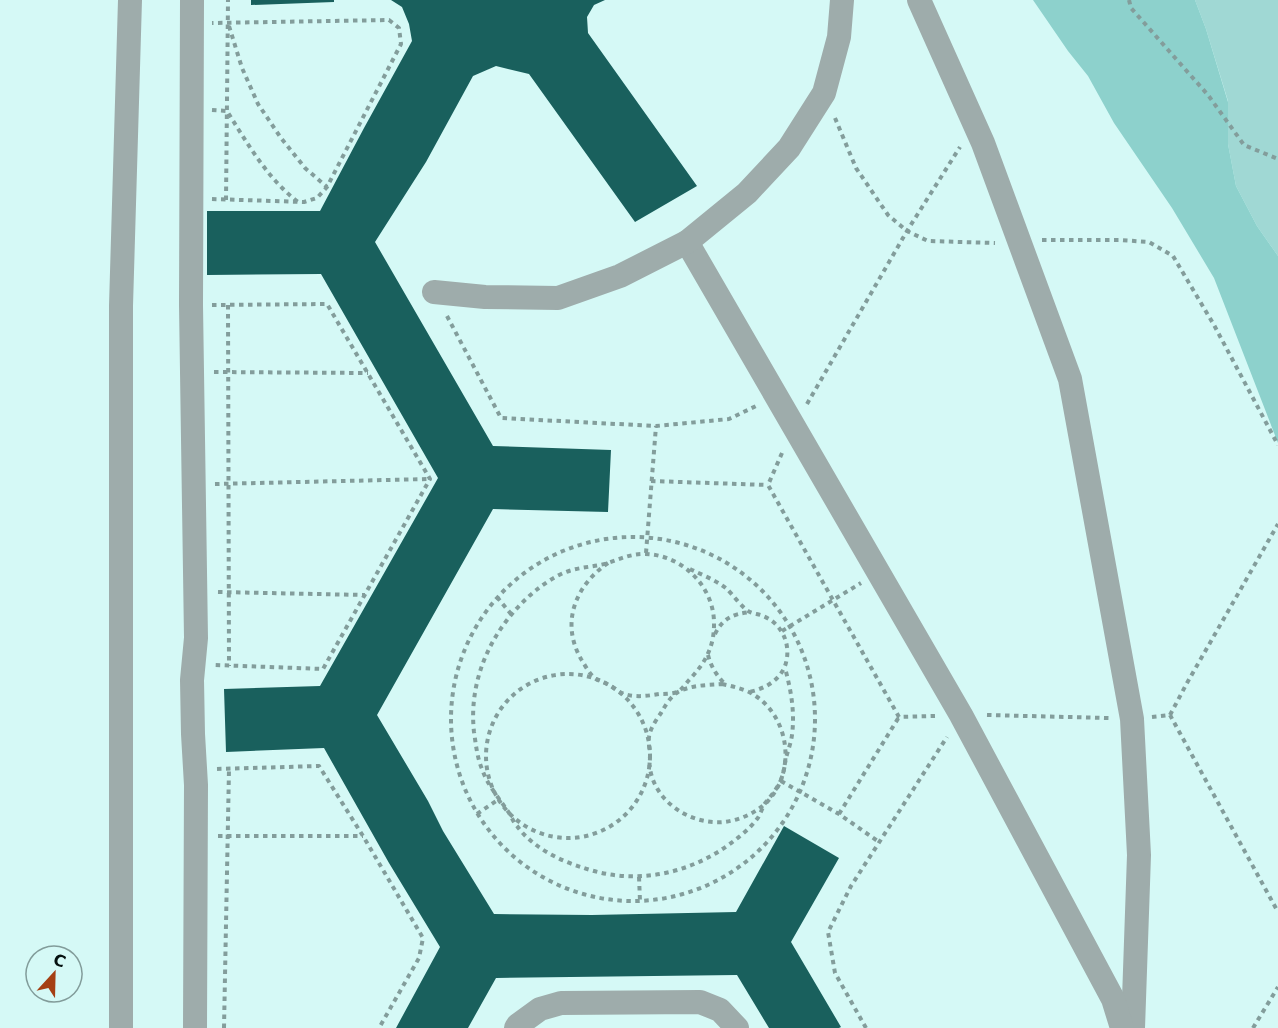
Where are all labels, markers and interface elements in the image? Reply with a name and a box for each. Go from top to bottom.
north arrow [24,944,84,1004]
text: С [50,950,68,972]

